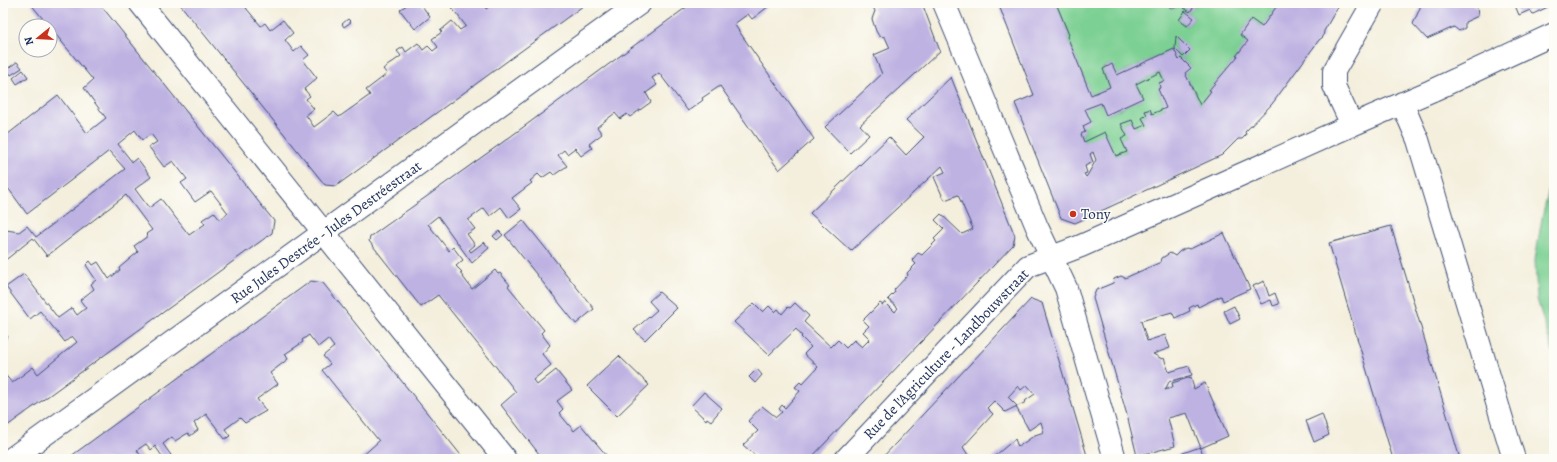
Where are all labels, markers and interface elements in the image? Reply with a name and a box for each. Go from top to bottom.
north arrow [18,18,58,58]
text: N [21,35,37,47]
street label: Rue Jules Destrée - Jules Destréestraat [226,156,426,308]
place label: Tony [1081,204,1111,224]
marker: Tony [1068,209,1078,219]
street label: Rue de l'Agriculture - Landbouwstraat [859,264,1033,444]

